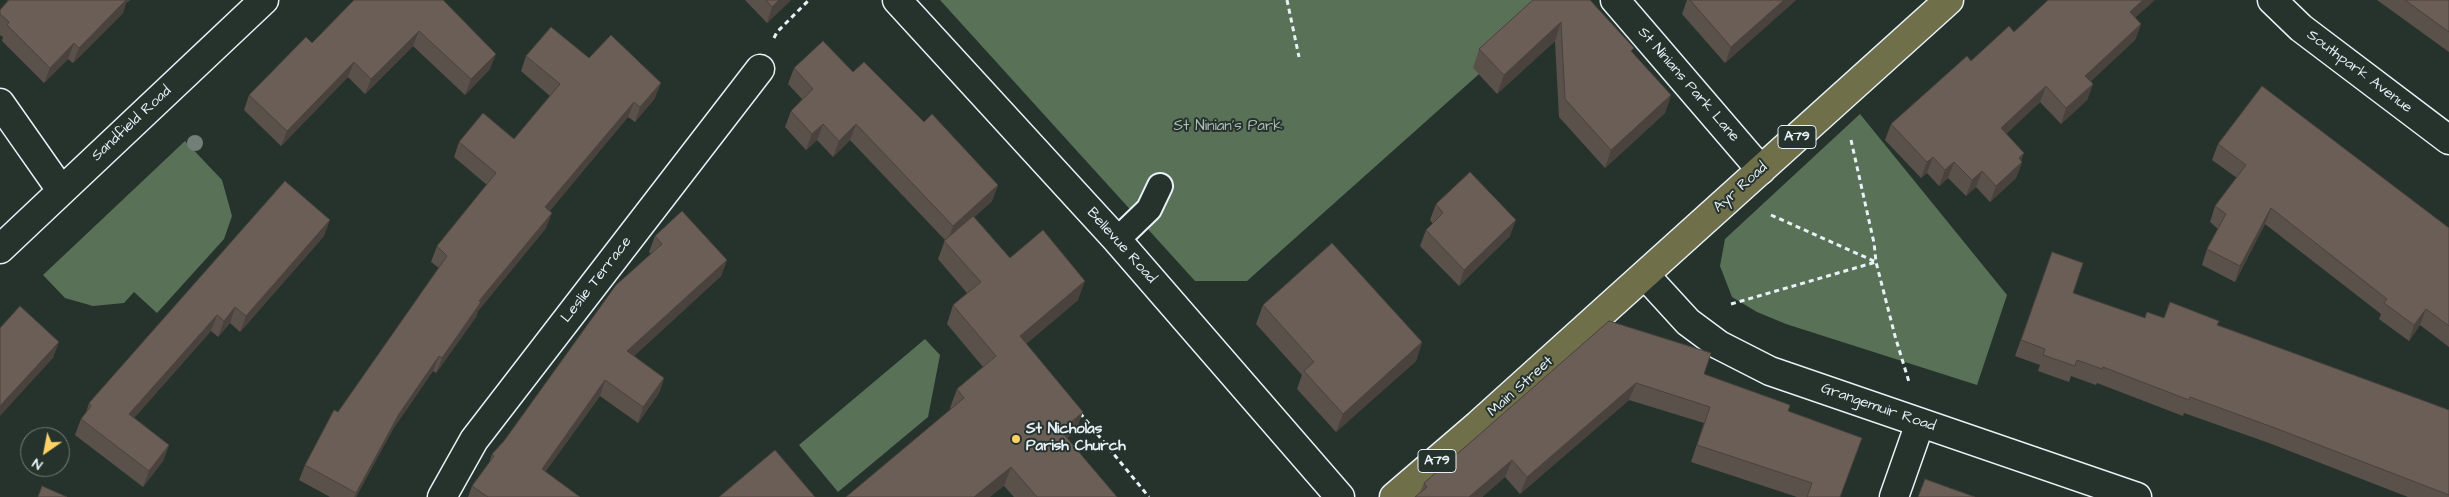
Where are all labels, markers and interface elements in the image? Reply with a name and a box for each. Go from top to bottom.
street label: St Ninians Park Lane [1633,24,1743,146]
street label: Southpark Avenue [2303,26,2415,118]
street label: Sandfield Road [88,83,176,165]
park label: St Ninian's Park [1174,118,1282,136]
road number: A79 [1778,125,1816,148]
street label: Ayr Road [1710,159,1772,217]
street label: Bellevue Road [1082,204,1160,288]
street label: Leslie Terrace [558,233,636,327]
street label: Main Street [1484,353,1558,421]
street label: Grangemuir Road [1818,380,1938,436]
place label: St Nicholas Parish Church [1026,421,1126,456]
north arrow [20,427,70,477]
marker: St Nicholas Parish Church [1010,433,1022,445]
road number: A79 [1418,450,1456,472]
text: N [28,453,47,475]

